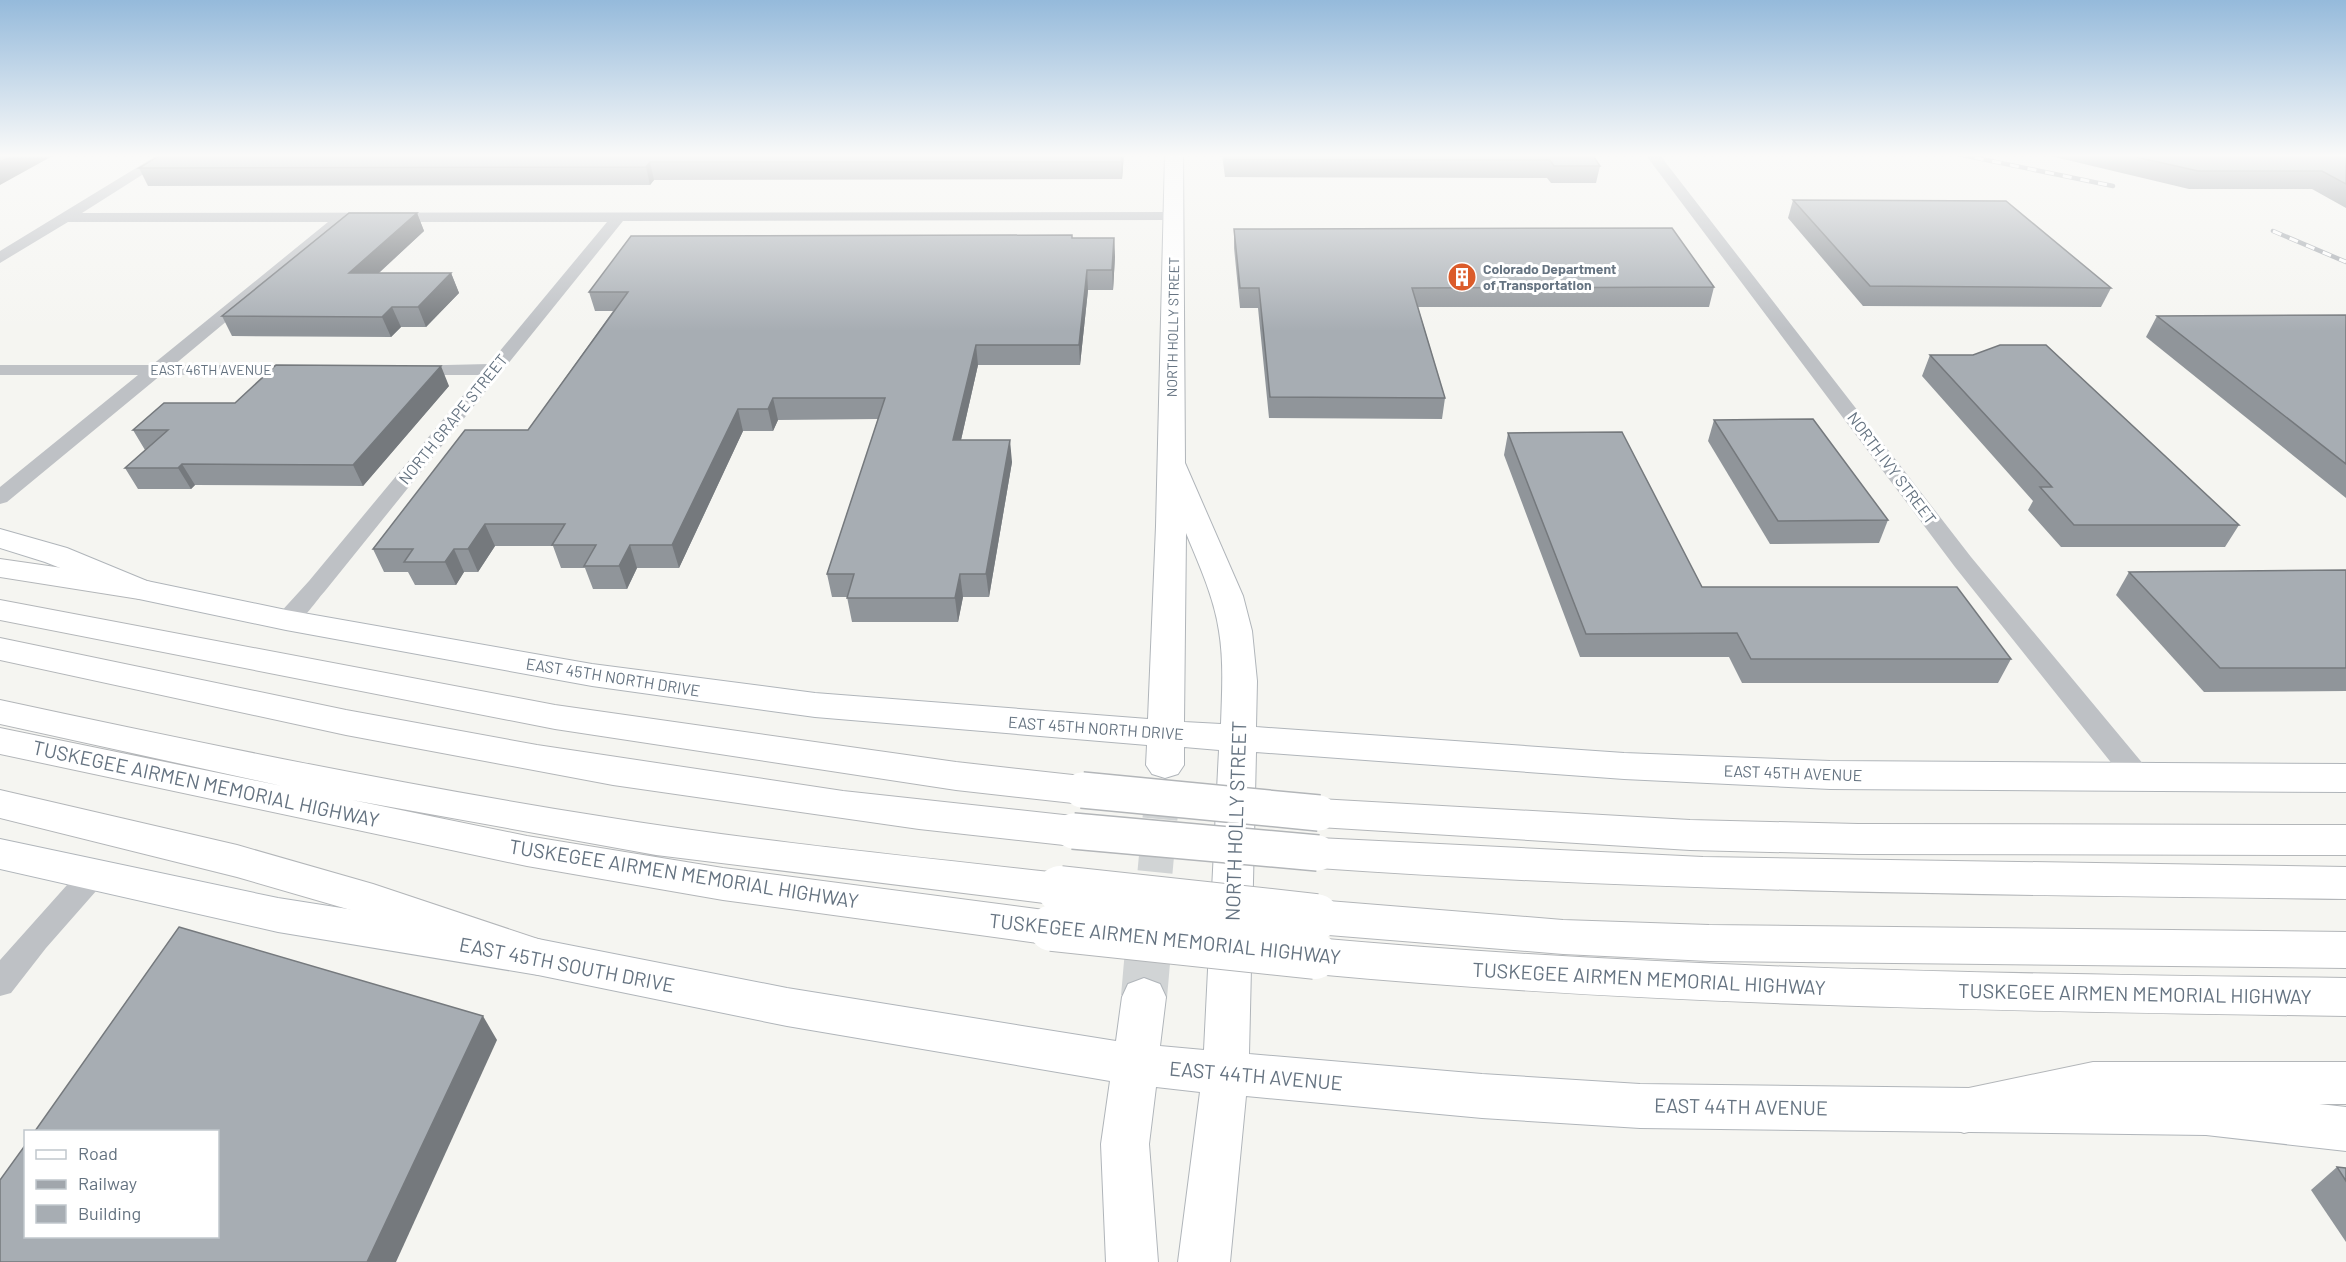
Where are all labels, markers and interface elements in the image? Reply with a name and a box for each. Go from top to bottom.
street label: NORTH HOLLY STREET [1163,257,1182,397]
place label: Colorado Department of Transportation [1483,260,1616,293]
building icon: Colorado Department of Transportation [1446,261,1478,293]
street label: NORTH GRAPE STREET [394,350,511,488]
street label: EAST 46TH AVENUE [150,361,272,378]
street label: NORTH IVY STREET [1844,408,1941,528]
street label: EAST 45TH NORTH DRIVE [525,653,701,700]
street label: EAST 45TH NORTH DRIVE [1008,712,1184,743]
street label: NORTH HOLLY STREET [1220,720,1250,921]
street label: TUSKEGEE AIRMEN MEMORIAL HIGHWAY [31,735,382,832]
street label: EAST 45TH AVENUE [1723,761,1863,784]
street label: TUSKEGEE AIRMEN MEMORIAL HIGHWAY [508,833,861,913]
street label: TUSKEGEE AIRMEN MEMORIAL HIGHWAY [988,908,1342,968]
street label: EAST 45TH SOUTH DRIVE [457,931,677,997]
street label: TUSKEGEE AIRMEN MEMORIAL HIGHWAY [1472,957,1826,999]
street label: TUSKEGEE AIRMEN MEMORIAL HIGHWAY [1958,978,2312,1008]
street label: EAST 44TH AVENUE [1168,1055,1344,1095]
street label: EAST 44TH AVENUE [1654,1092,1828,1120]
legend [24,1130,219,1238]
text: Road [78,1142,118,1164]
text: Railway [78,1172,137,1194]
text: Building [78,1202,141,1224]

